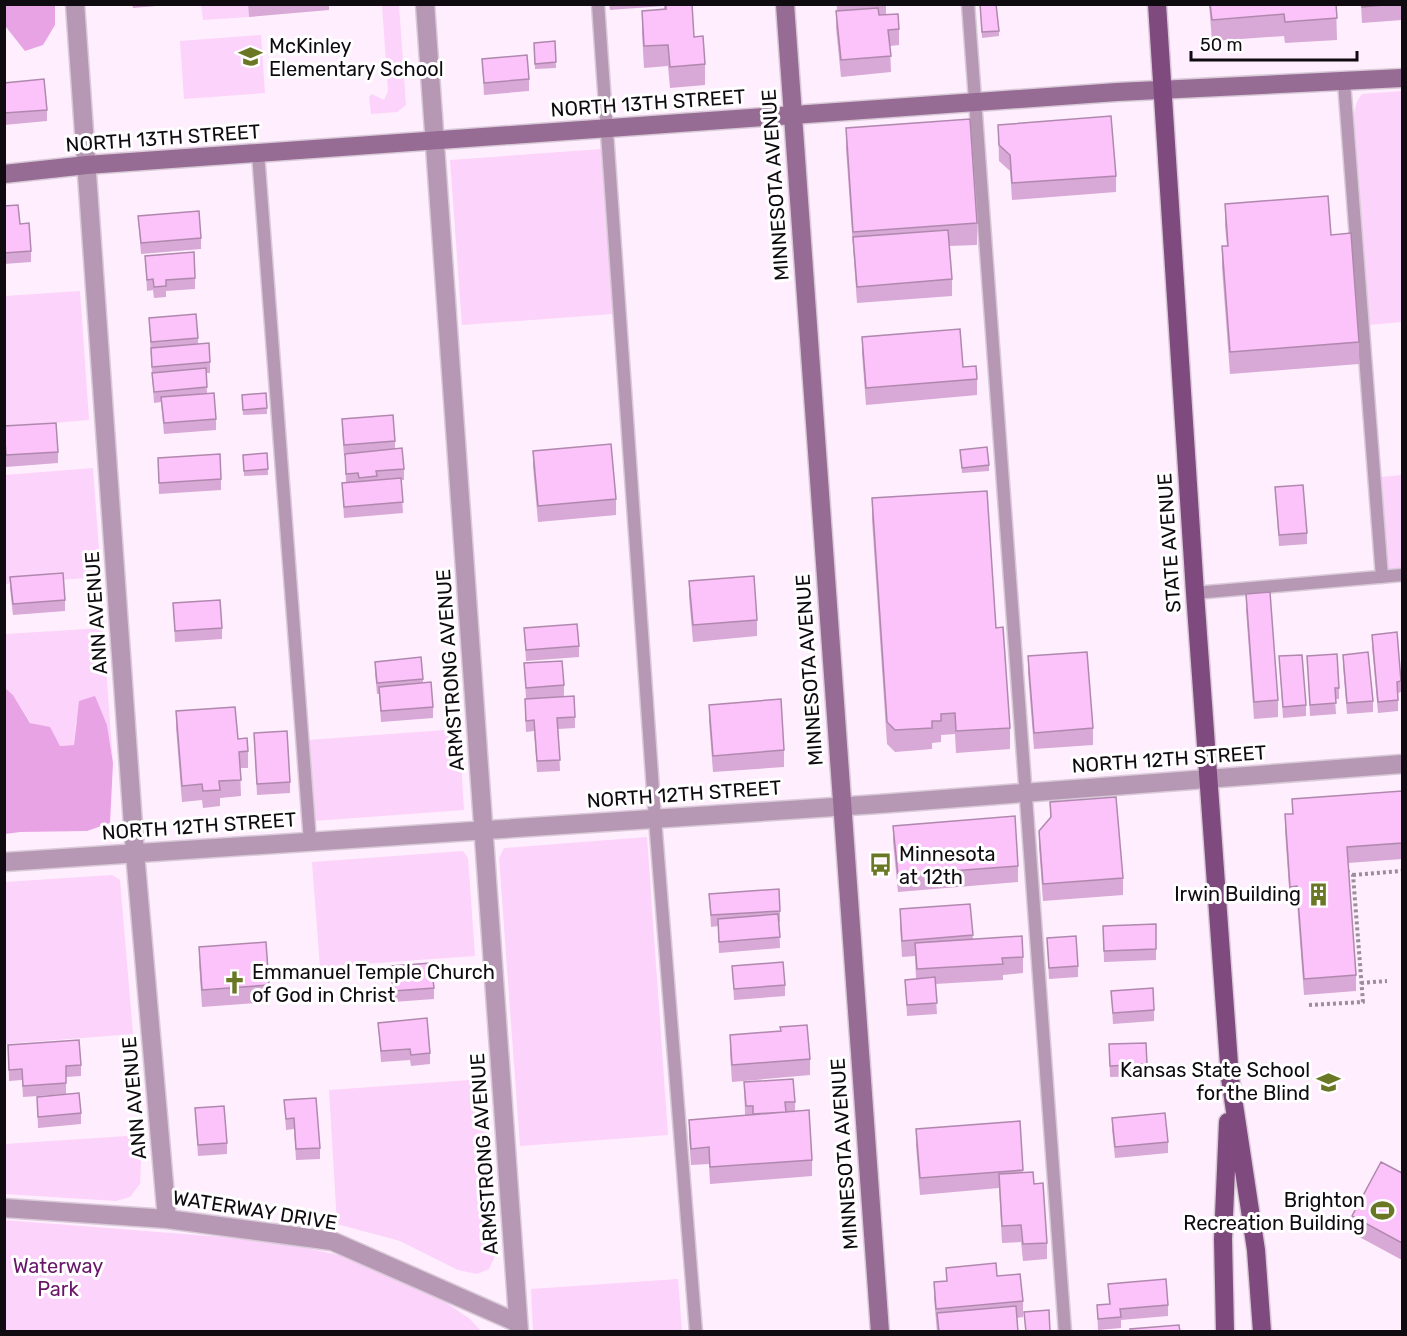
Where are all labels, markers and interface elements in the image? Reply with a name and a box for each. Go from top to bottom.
scale bar [1191,24,1358,62]
place label: McKinley Elementary School [269,34,444,81]
text: 50 m [1200,34,1243,56]
school or university icon: McKinley Elementary School [238,44,264,70]
street label: NORTH 13TH STREET [550,84,747,122]
street label: MINNESOTA AVENUE [756,88,794,282]
street label: NORTH 13TH STREET [65,119,262,157]
street label: STATE AVENUE [1152,472,1186,614]
street label: ANN AVENUE [80,551,112,675]
street label: ARMSTRONG AVENUE [431,568,469,772]
street label: MINNESOTA AVENUE [790,573,828,767]
street label: NORTH 12TH STREET [1071,740,1268,778]
street label: NORTH 12TH STREET [586,775,783,813]
street label: NORTH 12TH STREET [101,807,298,845]
place label: Minnesota at 12th [899,842,996,889]
bus stop icon: Minnesota at 12th [868,852,894,878]
building icon: Irwin Building [1306,881,1332,907]
place label: Irwin Building [1174,882,1301,906]
place label: Emmanuel Temple Church of God in Christ [252,960,495,1007]
church icon: Emmanuel Temple Church of God in Christ [221,970,247,996]
street label: ANN AVENUE [117,1036,151,1160]
street label: ARMSTRONG AVENUE [465,1052,503,1256]
street label: MINNESOTA AVENUE [825,1057,863,1251]
place label: Kansas State School for the Blind [1120,1058,1310,1105]
school or university icon: Kansas State School for the Blind [1315,1069,1341,1095]
street label: WATERWAY DRIVE [171,1185,339,1235]
place label: Brighton Recreation Building [1183,1188,1365,1235]
sports icon: Brighton Recreation Building [1370,1198,1396,1224]
park label: Waterway Park [13,1254,103,1301]

